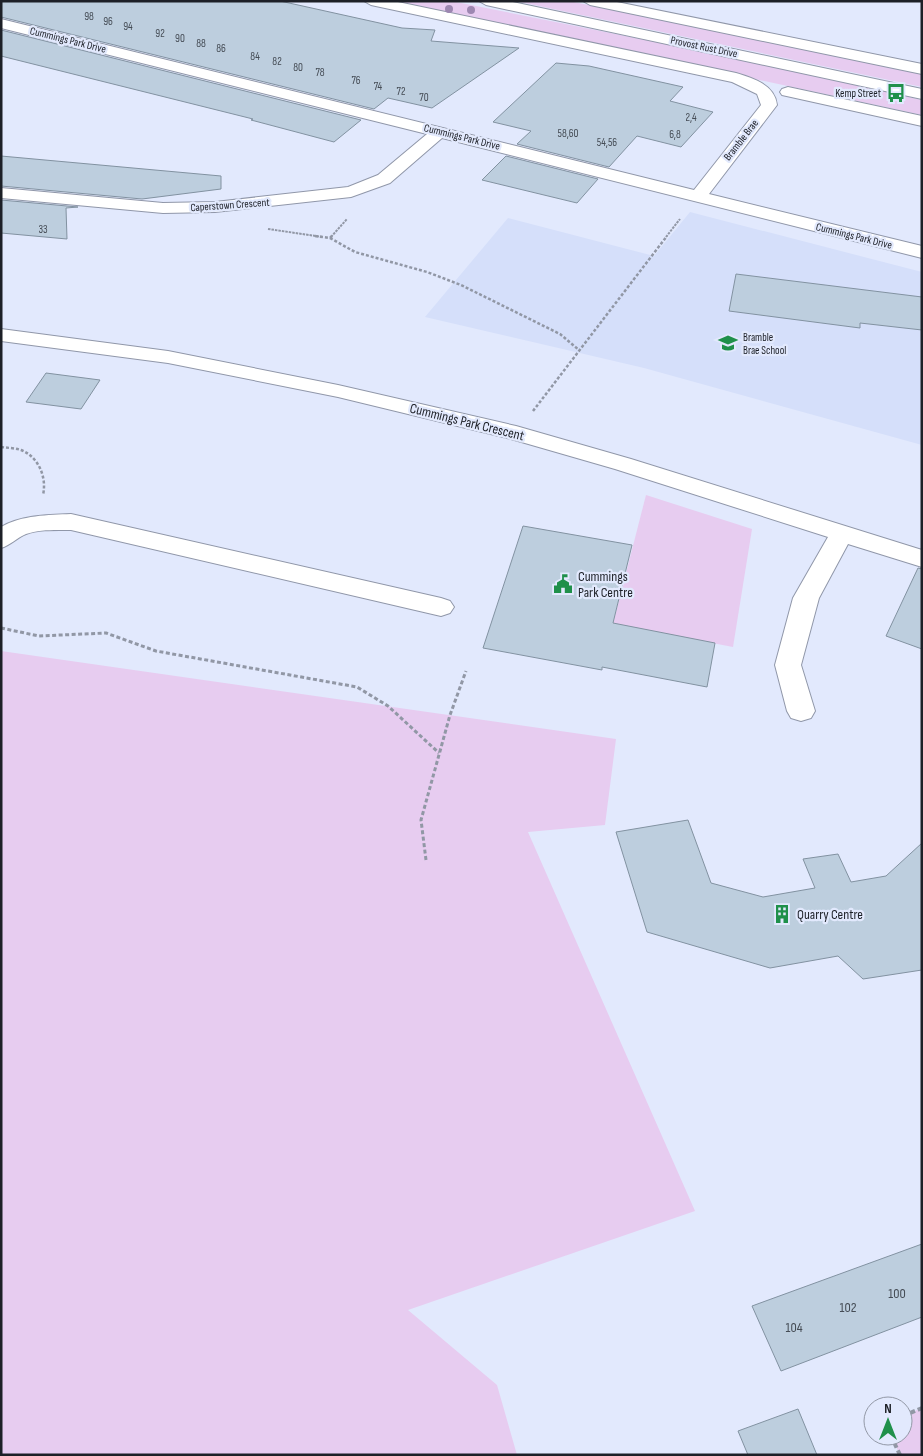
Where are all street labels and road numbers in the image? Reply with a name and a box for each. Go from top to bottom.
street label: Cummings Park Drive [29,24,107,56]
street label: Provost Rust Drive [669,34,739,60]
street label: Bramble Brae [721,117,761,163]
street label: Cummings Park Drive [423,121,501,153]
street label: Caperstown Crescent [190,196,271,214]
street label: Cummings Park Drive [815,220,893,252]
street label: Cummings Park Crescent [408,400,526,444]

